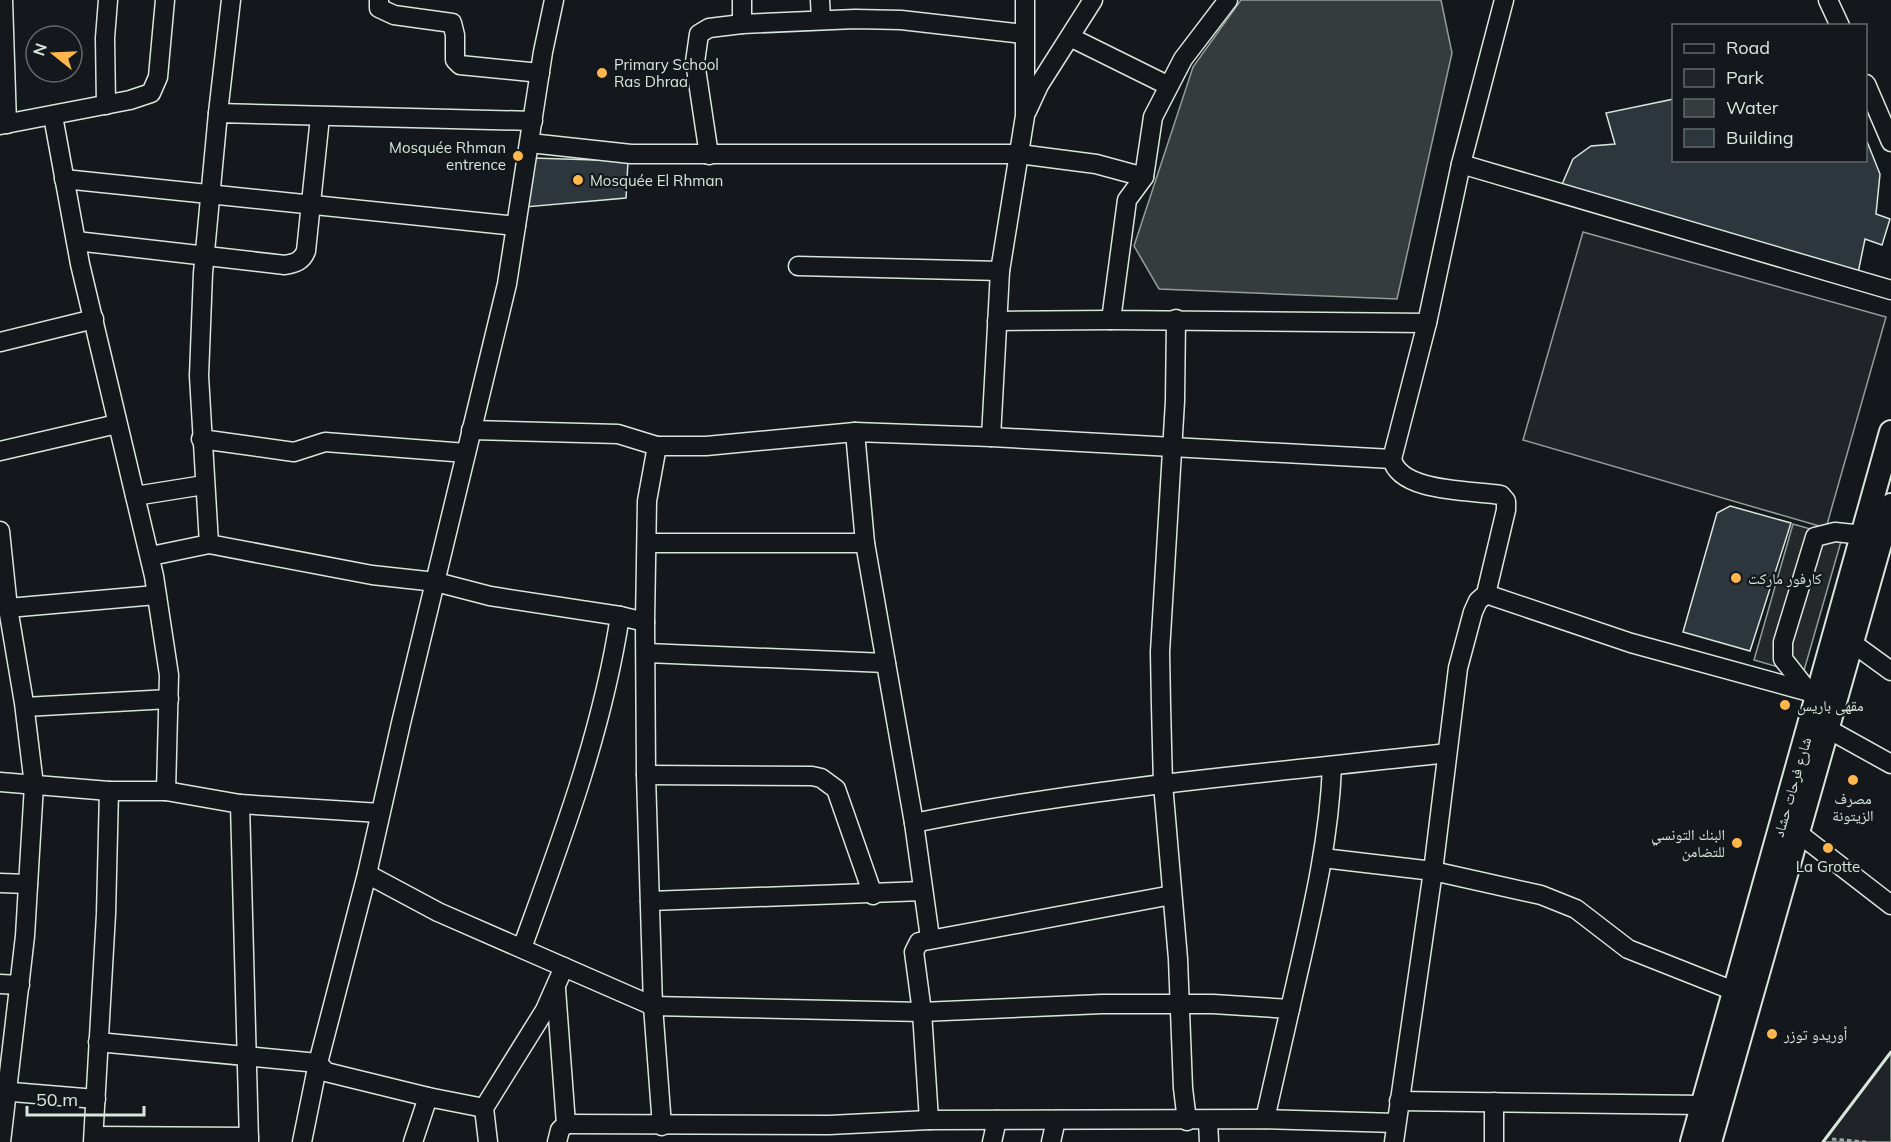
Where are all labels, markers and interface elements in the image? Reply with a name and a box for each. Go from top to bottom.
north arrow [24,24,84,84]
legend [1672,24,1867,162]
text: Road [1726,36,1770,59]
text: N [28,41,51,58]
place label: Primary School Ras Dhraa [614,55,719,91]
marker: Primary School Ras Dhraa [595,66,609,80]
text: Park [1726,66,1765,89]
text: Water [1726,96,1779,119]
text: Building [1726,126,1794,149]
place label: Mosquée Rhman entrence [389,138,506,174]
marker: Mosquée Rhman entrence [511,149,525,163]
place label: Mosquée El Rhman [590,171,723,190]
marker: Mosquée El Rhman [571,173,585,187]
place label: كارفور ماركت [1748,569,1822,588]
marker: كارفور ماركت [1729,571,1743,585]
place label: مقهى باريس [1797,696,1864,716]
marker: مقهى باريس [1778,698,1792,712]
street label: شارع فرحات حشاد [1769,735,1816,839]
marker: مصرف الزيتونة [1846,773,1860,787]
place label: مصرف الزيتونة [1832,789,1874,825]
place label: البنك التونسي للتضامن [1651,825,1725,862]
marker: البنك التونسي للتضامن [1730,836,1744,850]
marker: La Grotte [1821,841,1835,855]
place label: La Grotte [1796,857,1860,876]
place label: أوريدو توزر [1783,1025,1847,1044]
marker: أوريدو توزر [1765,1027,1779,1041]
scale bar [27,1079,144,1117]
text: 50 m [36,1088,78,1111]

